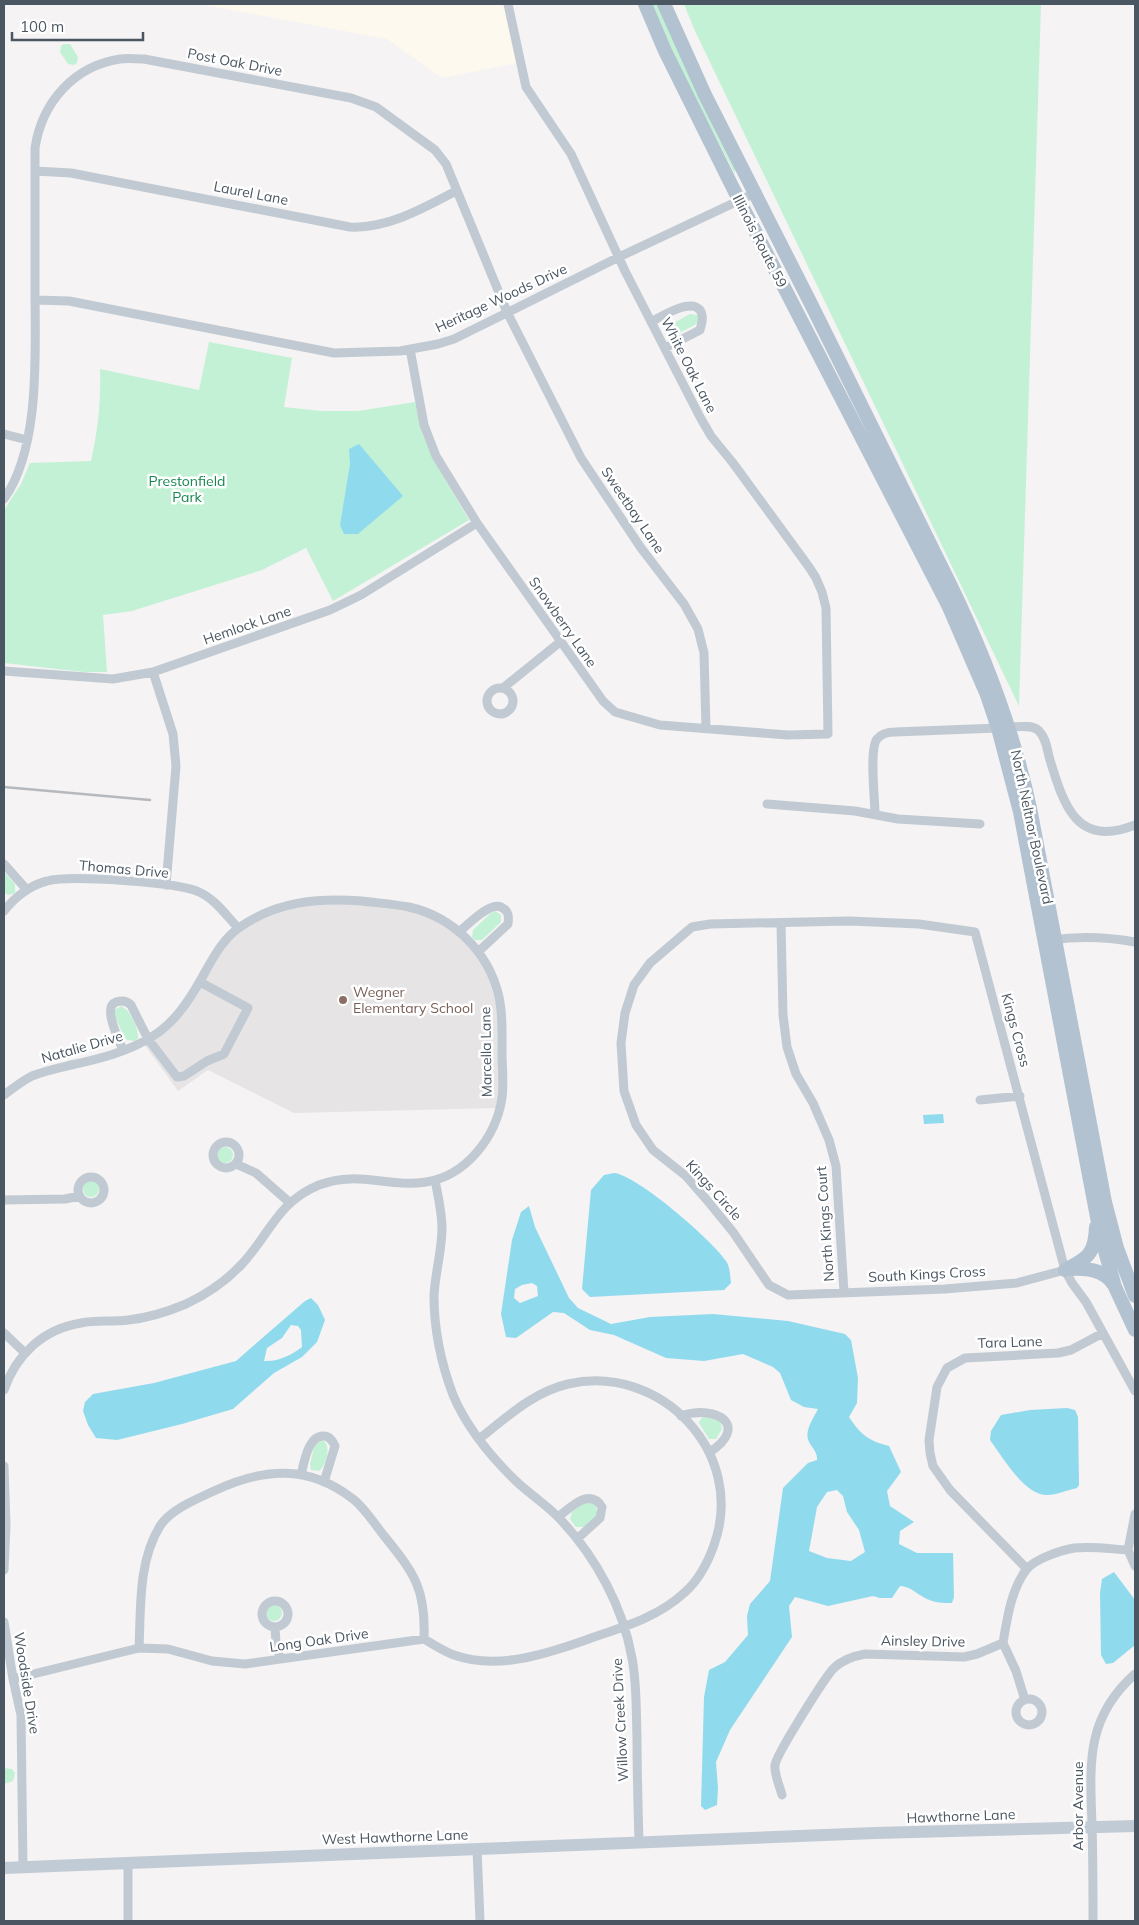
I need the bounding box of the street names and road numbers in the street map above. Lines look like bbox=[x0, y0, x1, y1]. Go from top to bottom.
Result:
street label: Post Oak Drive bbox=[186, 44, 284, 80]
street label: Laurel Lane bbox=[212, 177, 290, 209]
street label: Illinois Route 59 bbox=[729, 191, 791, 291]
street label: Heritage Woods Drive bbox=[432, 260, 570, 336]
street label: White Oak Lane bbox=[657, 314, 721, 416]
street label: Sweetbay Lane bbox=[597, 463, 669, 557]
street label: Snowberry Lane bbox=[525, 573, 601, 671]
street label: Hemlock Lane bbox=[201, 602, 293, 648]
street label: North Neltnor Boulevard bbox=[1007, 748, 1057, 906]
street label: Thomas Drive bbox=[79, 856, 169, 882]
street label: Kings Cross bbox=[997, 991, 1035, 1069]
street label: Marcella Lane bbox=[476, 1007, 496, 1097]
street label: Natalie Drive bbox=[39, 1027, 125, 1067]
street label: Kings Circle bbox=[682, 1156, 746, 1224]
street label: North Kings Court bbox=[812, 1166, 838, 1282]
street label: South Kings Cross bbox=[868, 1262, 986, 1286]
street label: Tara Lane bbox=[977, 1332, 1043, 1352]
street label: Long Oak Drive bbox=[268, 1624, 370, 1656]
street label: Woodside Drive bbox=[10, 1631, 44, 1735]
street label: Ainsley Drive bbox=[881, 1631, 965, 1651]
street label: Willow Creek Drive bbox=[608, 1658, 632, 1782]
street label: Arbor Avenue bbox=[1069, 1761, 1087, 1851]
street label: Hawthorne Lane bbox=[906, 1805, 1016, 1827]
street label: West Hawthorne Lane bbox=[321, 1825, 469, 1849]

